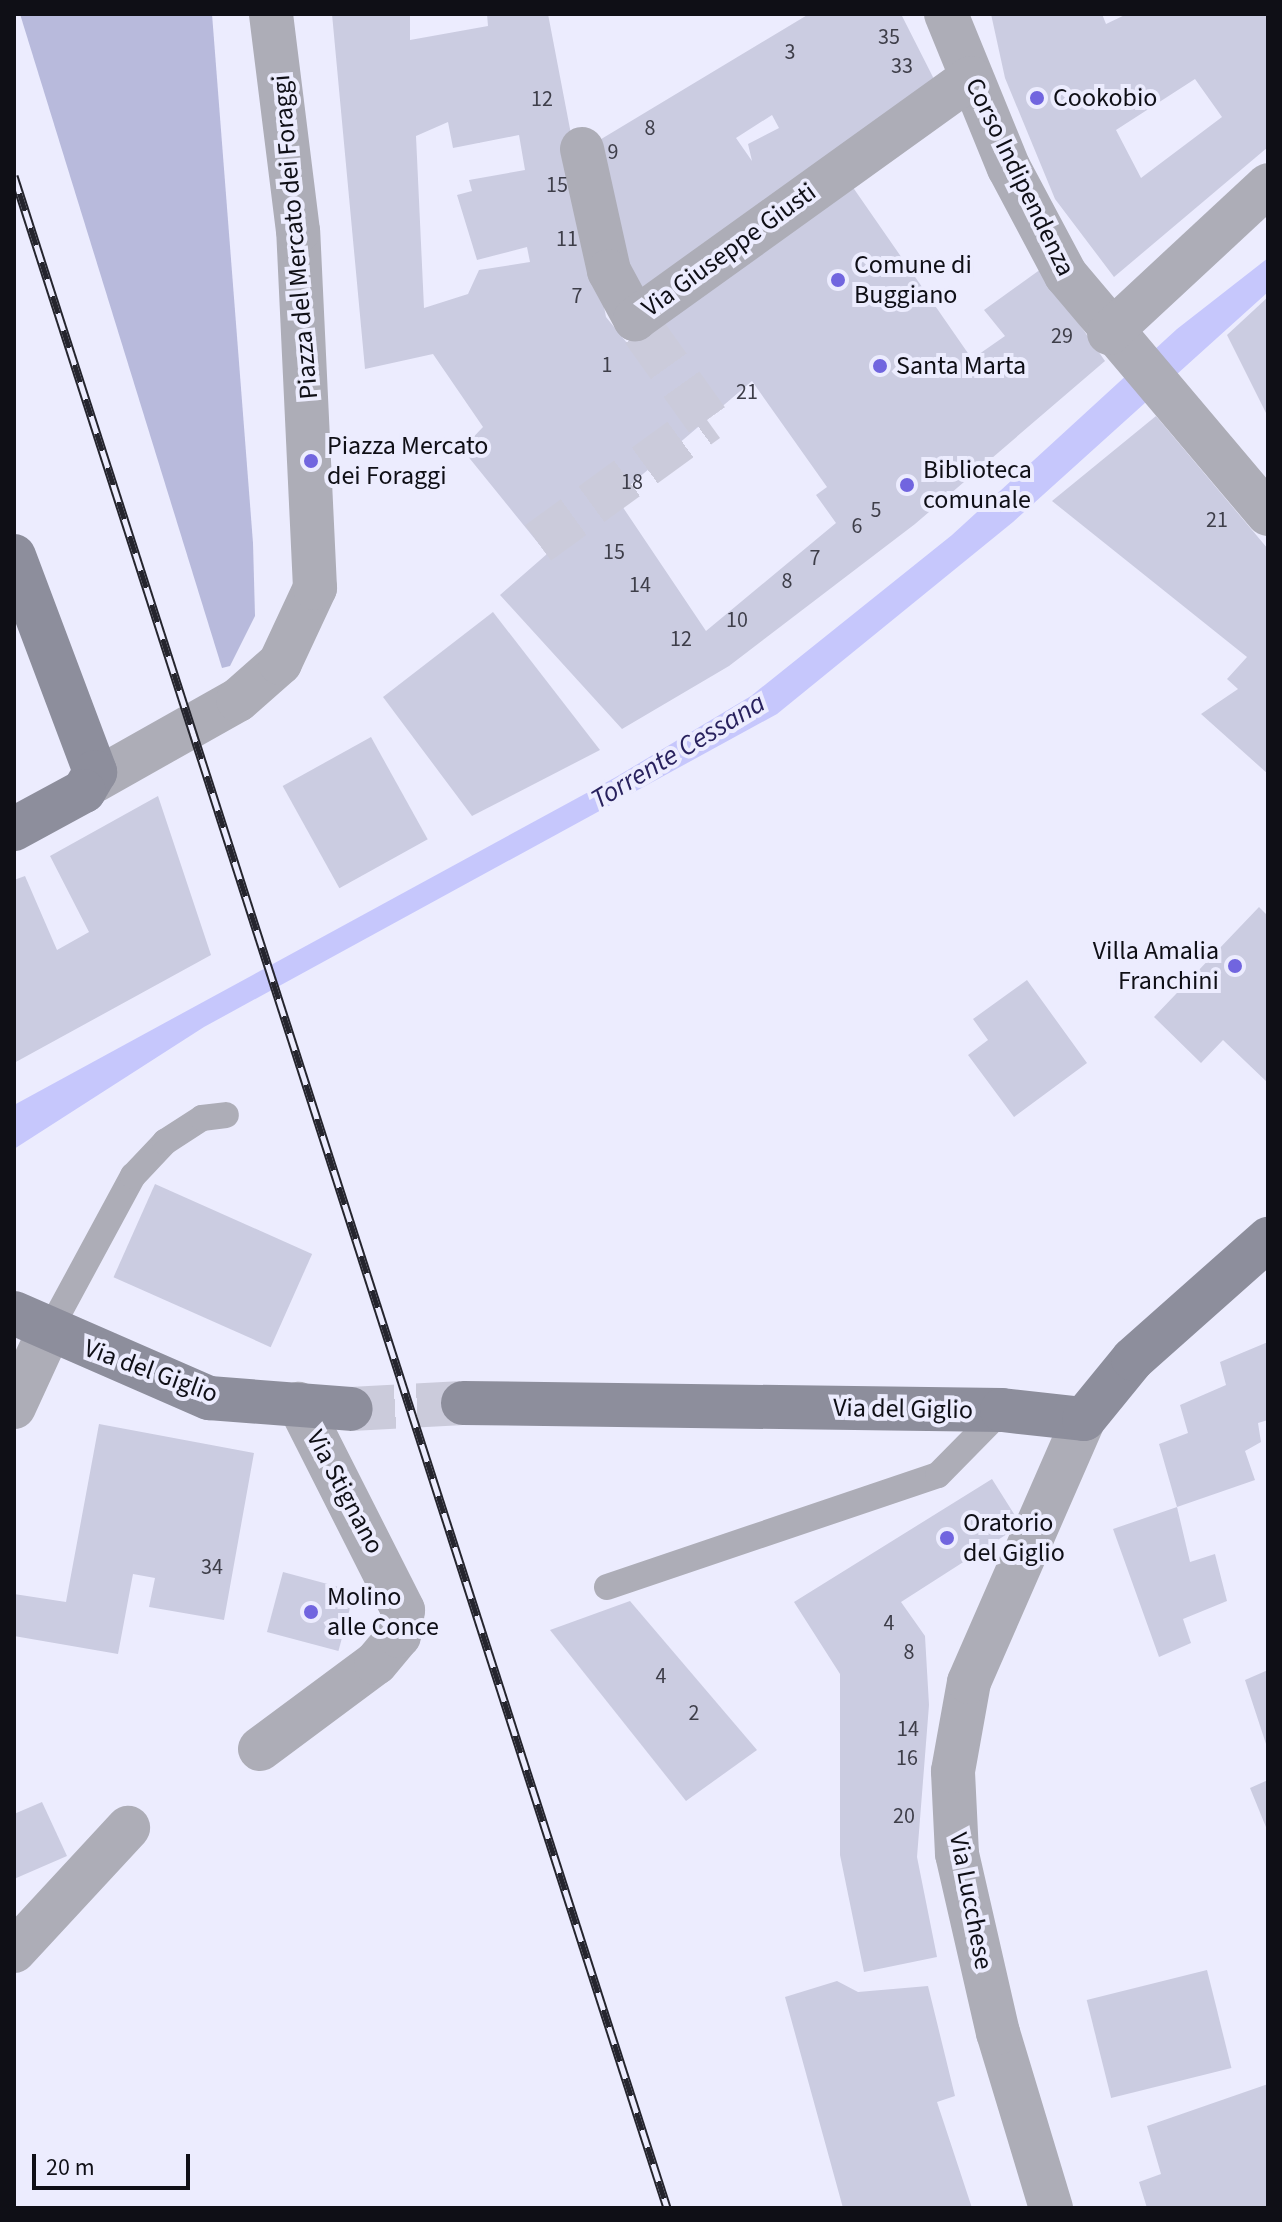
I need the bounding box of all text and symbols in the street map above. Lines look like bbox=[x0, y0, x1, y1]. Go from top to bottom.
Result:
house number: 35 bbox=[878, 25, 900, 51]
house number: 3 bbox=[785, 40, 795, 66]
house number: 33 bbox=[891, 54, 913, 80]
street label: Corso Indipendenza bbox=[959, 73, 1081, 281]
street label: Piazza del Mercato dei Foraggi bbox=[265, 74, 325, 400]
place label: Cookobio bbox=[1053, 82, 1157, 114]
house number: 12 bbox=[531, 87, 553, 113]
marker: Cookobio bbox=[1028, 89, 1046, 107]
house number: 8 bbox=[645, 116, 655, 142]
house number: 9 bbox=[608, 140, 618, 166]
house number: 15 bbox=[546, 173, 568, 199]
street label: Via Giuseppe Giusti bbox=[636, 176, 822, 324]
house number: 11 bbox=[556, 227, 578, 253]
place label: Comune di Buggiano bbox=[854, 249, 972, 310]
marker: Comune di Buggiano bbox=[829, 271, 847, 289]
house number: 7 bbox=[572, 284, 582, 310]
house number: 29 bbox=[1051, 324, 1073, 350]
place label: Santa Marta bbox=[896, 350, 1026, 382]
house number: 1 bbox=[602, 353, 612, 379]
marker: Santa Marta bbox=[871, 357, 889, 375]
house number: 21 bbox=[736, 380, 758, 406]
place label: Piazza Mercato dei Foraggi bbox=[327, 430, 488, 492]
marker: Piazza Mercato dei Foraggi bbox=[302, 452, 320, 470]
place label: Biblioteca comunale bbox=[923, 454, 1032, 516]
house number: 18 bbox=[621, 470, 643, 496]
marker: Biblioteca comunale bbox=[898, 476, 916, 494]
house number: 5 bbox=[871, 498, 881, 524]
house number: 21 bbox=[1206, 508, 1228, 534]
house number: 6 bbox=[852, 514, 862, 540]
house number: 15 bbox=[603, 540, 625, 566]
house number: 7 bbox=[810, 546, 820, 572]
house number: 8 bbox=[782, 569, 792, 595]
house number: 14 bbox=[629, 573, 651, 599]
house number: 10 bbox=[726, 608, 748, 634]
house number: 12 bbox=[670, 627, 692, 653]
water label: Torrente Cessana bbox=[585, 686, 771, 816]
place label: Villa Amalia Franchini bbox=[1093, 935, 1219, 996]
marker: Villa Amalia Franchini bbox=[1226, 957, 1244, 975]
street label: Via del Giglio bbox=[80, 1332, 222, 1410]
street label: Via del Giglio bbox=[833, 1392, 973, 1426]
street label: Via Stignano bbox=[299, 1425, 391, 1559]
place label: Oratorio del Giglio bbox=[963, 1507, 1065, 1568]
marker: Oratorio del Giglio bbox=[938, 1529, 956, 1547]
house number: 34 bbox=[201, 1555, 223, 1581]
place label: Molino alle Conce bbox=[327, 1581, 439, 1642]
marker: Molino alle Conce bbox=[302, 1603, 320, 1621]
house number: 4 bbox=[884, 1611, 894, 1637]
house number: 8 bbox=[904, 1640, 914, 1666]
house number: 4 bbox=[656, 1664, 666, 1690]
house number: 2 bbox=[689, 1701, 699, 1727]
house number: 14 bbox=[897, 1717, 919, 1743]
house number: 16 bbox=[896, 1746, 918, 1772]
house number: 20 bbox=[893, 1804, 915, 1830]
street label: Via Lucchese bbox=[942, 1830, 1000, 1972]
scale bar bbox=[36, 2138, 194, 2188]
text: 20 m bbox=[46, 2150, 95, 2185]

